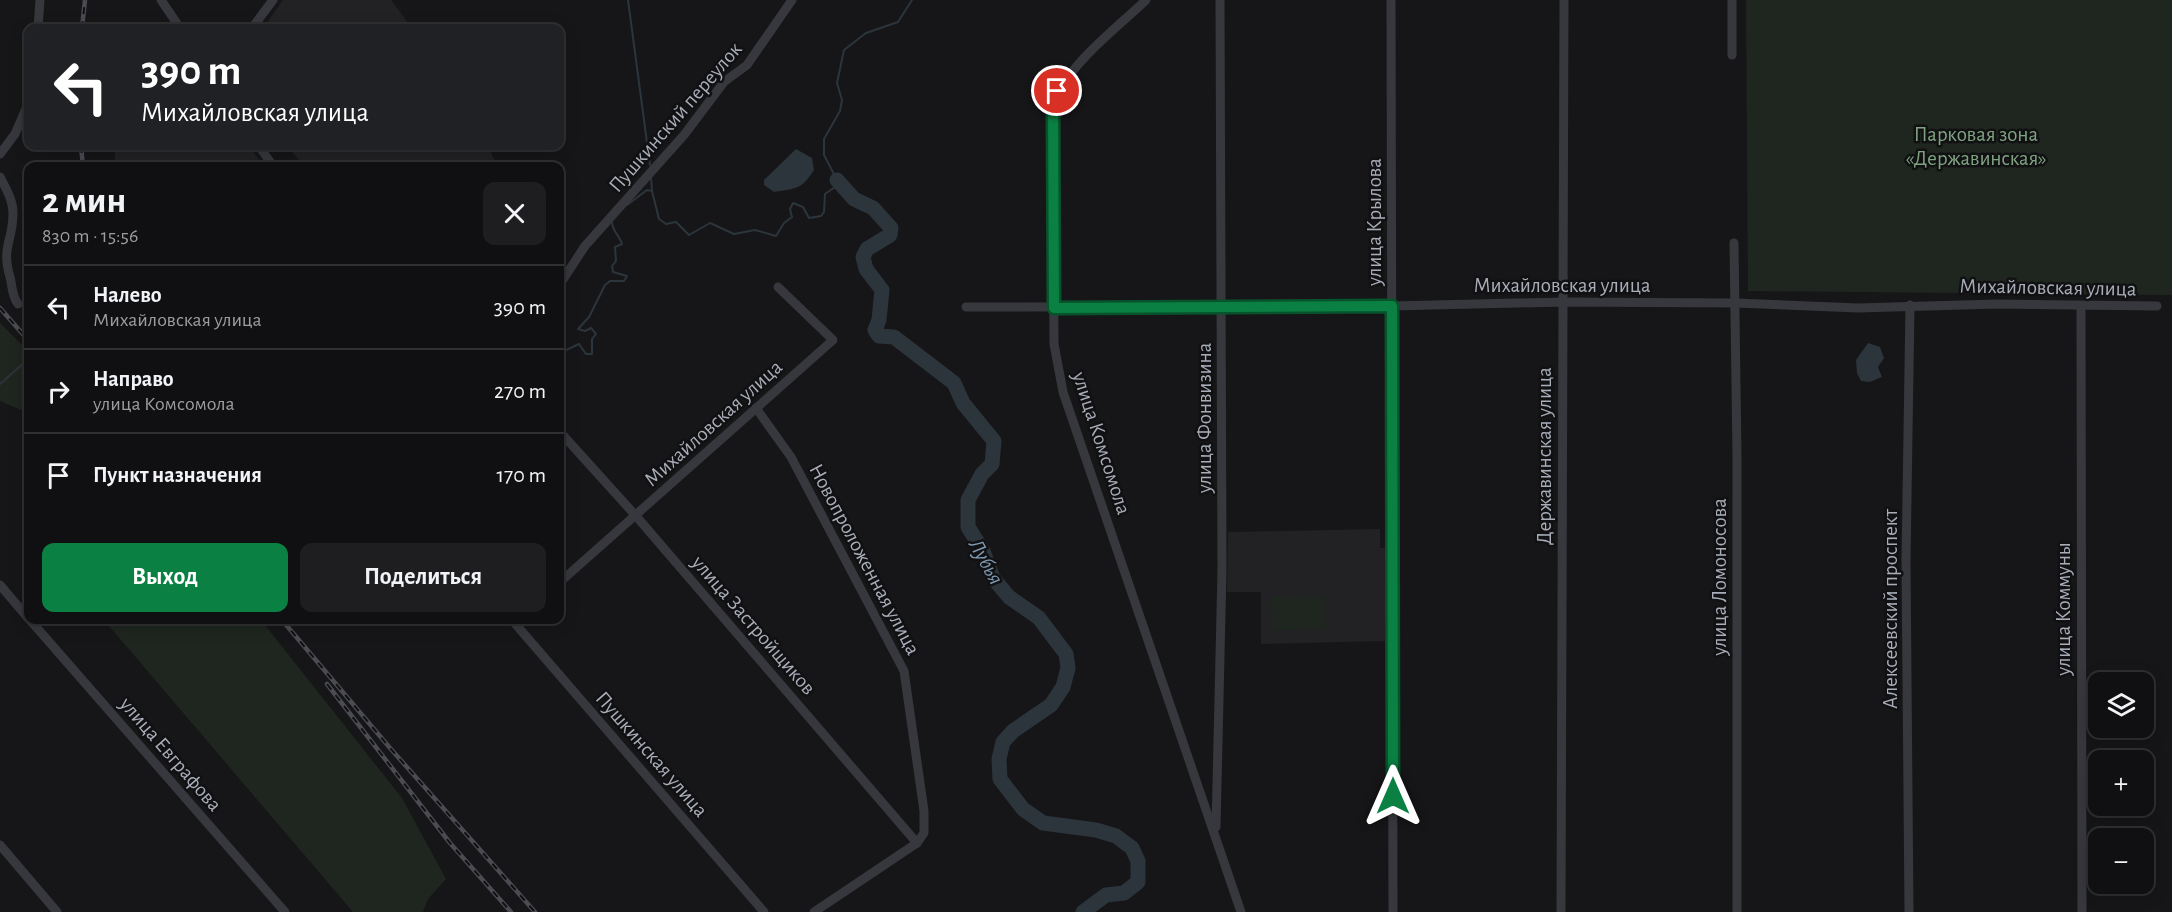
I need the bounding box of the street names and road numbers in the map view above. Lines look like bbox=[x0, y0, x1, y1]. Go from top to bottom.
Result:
street label: Пушкинский переулок bbox=[605, 38, 746, 196]
street label: улица Крылова bbox=[1364, 158, 1385, 287]
street label: Михайловская улица bbox=[1473, 275, 1651, 296]
street label: Михайловская улица bbox=[1959, 275, 2137, 300]
street label: улица Фонвизина bbox=[1194, 342, 1215, 494]
street label: Михайловская улица bbox=[640, 356, 786, 490]
street label: Державинская улица bbox=[1534, 367, 1555, 545]
street label: улица Комсомола bbox=[1068, 368, 1135, 518]
street label: Новопроложенная улица bbox=[805, 460, 924, 659]
street label: улица Ломоносова bbox=[1709, 498, 1730, 657]
street label: Алексеевский проспект bbox=[1880, 509, 1901, 709]
street label: улица Коммуны bbox=[2053, 542, 2074, 677]
street label: улица Застройщиков bbox=[687, 551, 819, 699]
street label: Пушкинская улица bbox=[592, 688, 712, 821]
street label: улица Евграфова bbox=[115, 693, 226, 816]

